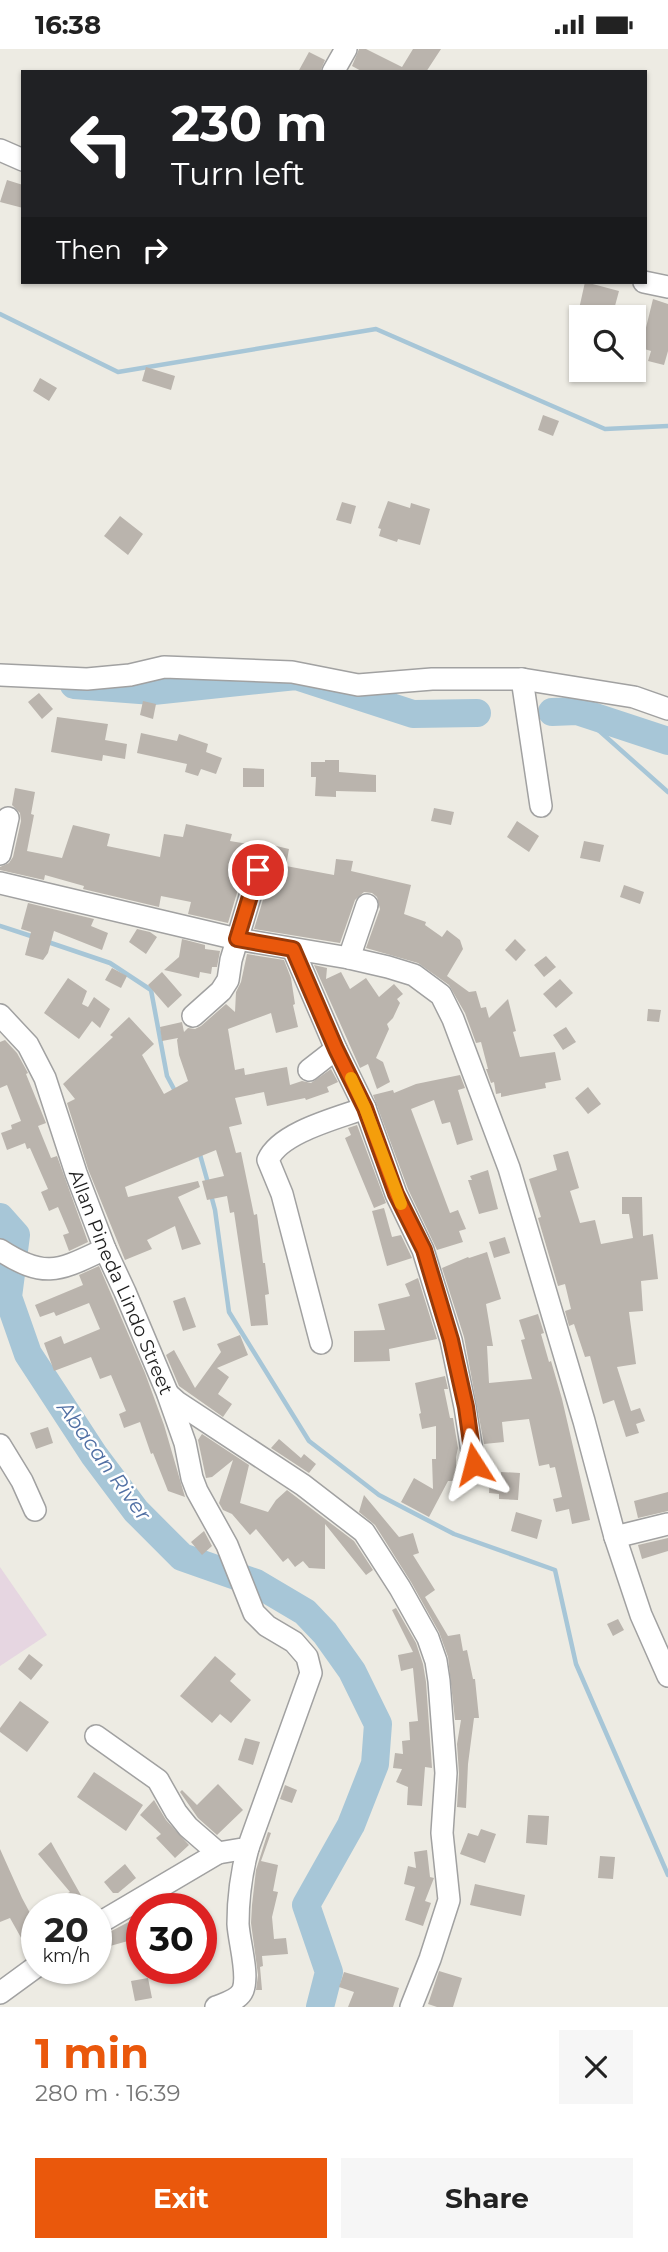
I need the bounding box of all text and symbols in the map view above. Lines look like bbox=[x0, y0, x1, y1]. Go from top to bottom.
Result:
text: 16:38 bbox=[35, 9, 101, 41]
text: 230 m bbox=[171, 94, 327, 153]
icon: left bbox=[56, 98, 147, 189]
text: Turn left bbox=[171, 154, 305, 193]
icon: right bbox=[136, 231, 174, 269]
text: Then bbox=[56, 234, 122, 266]
map controls bbox=[569, 305, 646, 382]
button: search bbox=[569, 305, 646, 382]
pin bbox=[228, 840, 288, 900]
icon: arrive bbox=[239, 851, 277, 889]
street label: Allan Pineda Lindo Street bbox=[64, 1166, 178, 1398]
water label: Abacan River bbox=[51, 1394, 157, 1526]
position arrow bbox=[437, 1427, 511, 1501]
speed limit sign: 30 bbox=[126, 1893, 217, 1984]
text: 20 bbox=[44, 1908, 89, 1951]
text: km/h bbox=[42, 1945, 91, 1967]
text: 1 min bbox=[35, 2027, 149, 2079]
button: close bbox=[559, 2030, 633, 2104]
text: 280 m · 16:39 bbox=[35, 2079, 180, 2107]
button: Exit bbox=[35, 2158, 327, 2238]
button: Share bbox=[341, 2158, 633, 2238]

